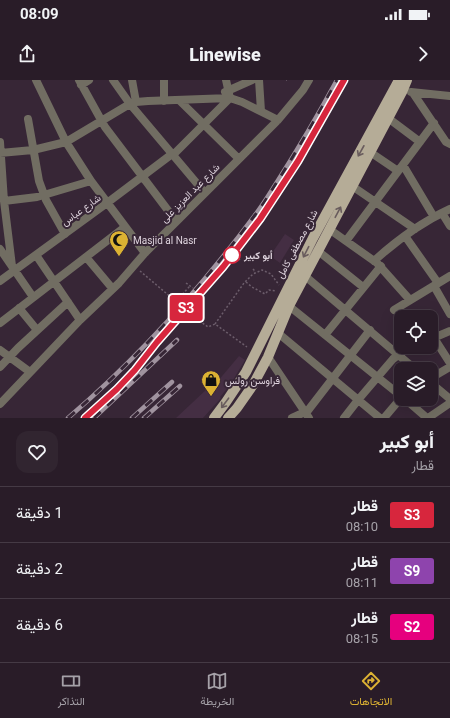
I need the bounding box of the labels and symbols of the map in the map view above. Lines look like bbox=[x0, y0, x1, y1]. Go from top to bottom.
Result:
one-way arrow bbox=[357, 145, 365, 157]
street label: شارع عبد العزيز على bbox=[158, 161, 222, 225]
street label: شارع عباس bbox=[59, 192, 103, 229]
one-way arrow bbox=[335, 206, 343, 218]
street label: شارع مصطفى كامل bbox=[274, 208, 321, 281]
mosque icon: Masjid al Nasr bbox=[108, 229, 130, 257]
place label: Masjid al Nasr bbox=[133, 235, 197, 246]
marker: أبو كبير bbox=[223, 246, 241, 264]
one-way arrow bbox=[302, 246, 309, 258]
place label: أبو كبير bbox=[243, 250, 273, 262]
line badge: S3 bbox=[168, 295, 204, 321]
shop icon: فراوسن رولس bbox=[200, 369, 222, 397]
place label: فراوسن رولس bbox=[225, 375, 280, 387]
one-way arrow bbox=[221, 398, 229, 409]

